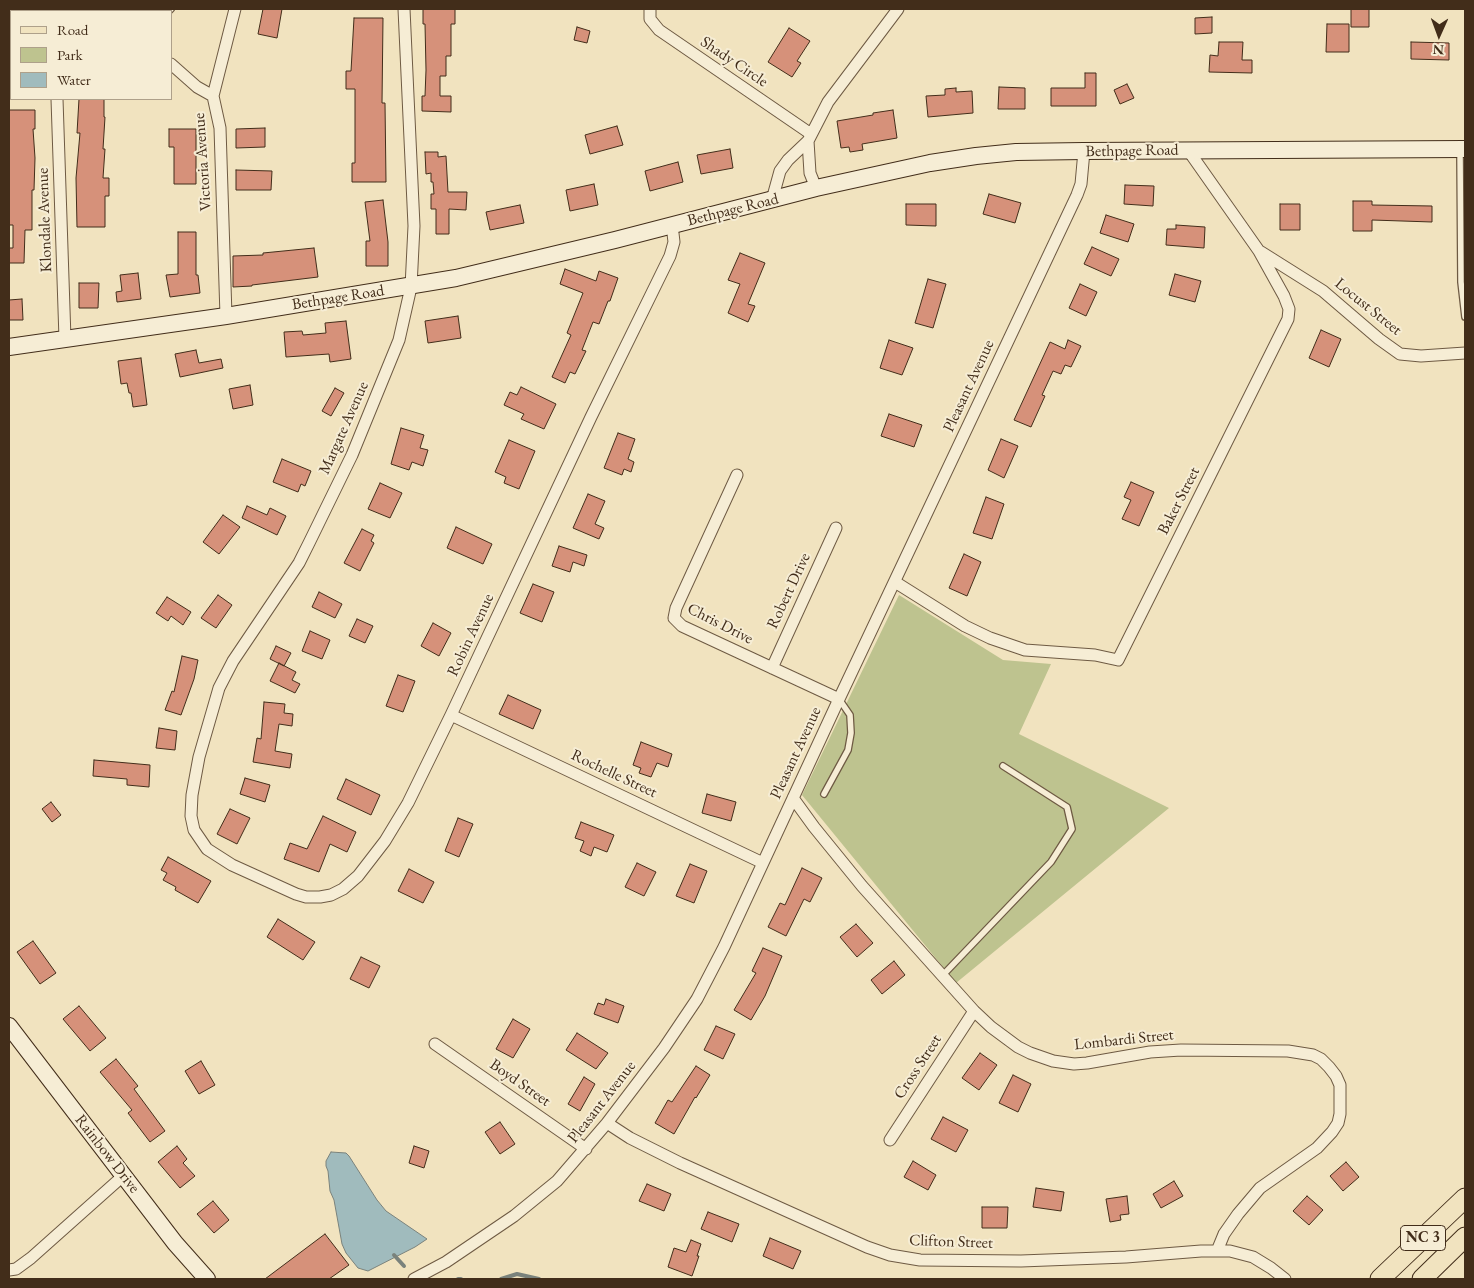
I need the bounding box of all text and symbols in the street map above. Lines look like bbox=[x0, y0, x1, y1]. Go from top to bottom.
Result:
legend bbox=[10, 10, 172, 100]
north arrow bbox=[1414, 10, 1464, 60]
text: Road bbox=[57, 20, 88, 39]
street label: Shady Circle bbox=[696, 32, 772, 92]
text: N bbox=[1433, 41, 1444, 59]
text: Park bbox=[57, 45, 83, 64]
text: Water bbox=[57, 70, 91, 89]
street label: Victoria Avenue bbox=[190, 112, 216, 212]
street label: Bethpage Road bbox=[1085, 141, 1179, 161]
street label: Klondale Avenue bbox=[34, 167, 56, 273]
street label: Bethpage Road bbox=[685, 189, 781, 231]
street label: Locust Street bbox=[1331, 274, 1405, 340]
street label: Bethpage Road bbox=[290, 281, 386, 315]
street label: Pleasant Avenue bbox=[939, 337, 999, 435]
street label: Margate Avenue bbox=[315, 379, 373, 477]
street label: Baker Street bbox=[1154, 464, 1204, 538]
street label: Robert Drive bbox=[763, 550, 815, 632]
street label: Robin Avenue bbox=[443, 591, 499, 679]
street label: Chris Drive bbox=[684, 599, 756, 649]
street label: Pleasant Avenue bbox=[766, 704, 826, 802]
street label: Rochelle Street bbox=[568, 746, 660, 802]
street label: Lombardi Street bbox=[1073, 1025, 1175, 1055]
street label: Cross Street bbox=[890, 1031, 946, 1103]
street label: Boyd Street bbox=[486, 1055, 554, 1111]
street label: Pleasant Avenue bbox=[564, 1057, 640, 1147]
street label: Rainbow Drive bbox=[70, 1111, 144, 1197]
road number: NC 3 bbox=[1400, 1226, 1446, 1250]
street label: Clifton Street bbox=[909, 1231, 993, 1253]

